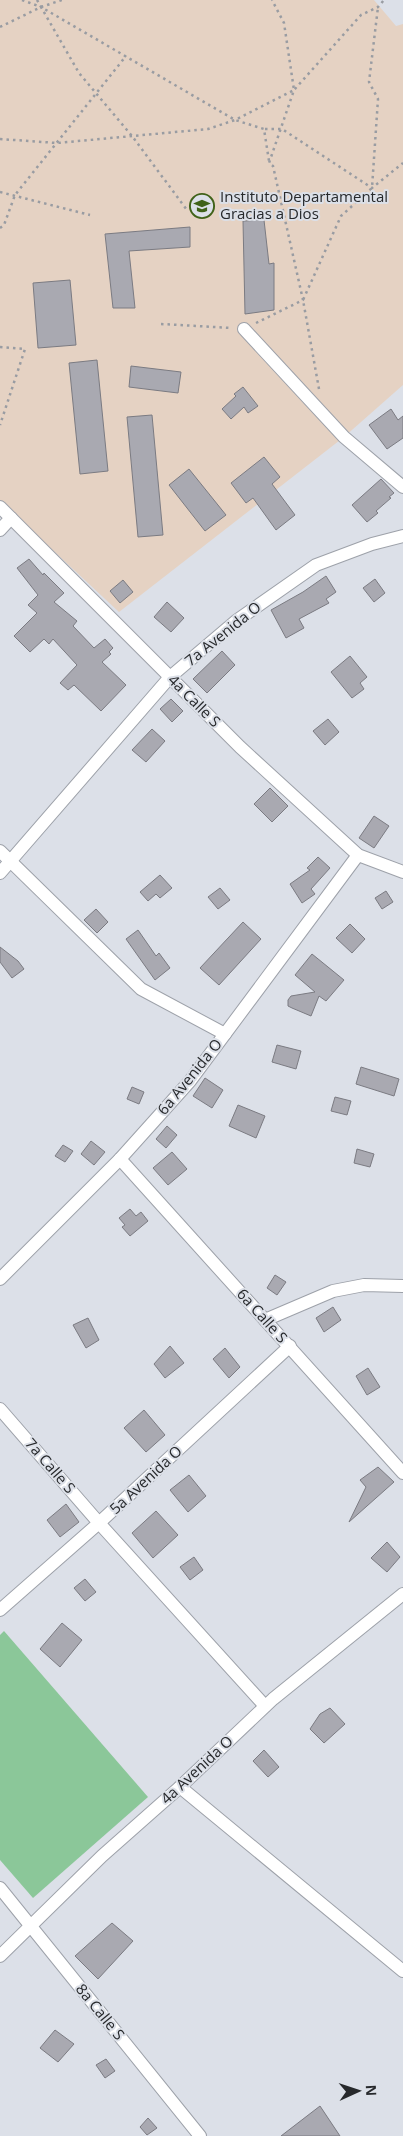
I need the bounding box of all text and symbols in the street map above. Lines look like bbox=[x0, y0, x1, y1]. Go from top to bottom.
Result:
place label: Instituto Departamental Gracias a Dios bbox=[220, 186, 388, 223]
school or university icon: Instituto Departamental Gracias a Dios bbox=[189, 193, 215, 219]
street label: 7a Avenida O bbox=[180, 596, 265, 670]
street label: 4a Calle S bbox=[164, 670, 225, 731]
street label: 6a Avenida O bbox=[152, 1034, 226, 1119]
street label: 6a Calle S bbox=[233, 1284, 292, 1347]
street label: 7a Calle S bbox=[21, 1434, 80, 1497]
street label: 5a Avenida O bbox=[105, 1440, 186, 1518]
street label: 4a Avenida O bbox=[156, 1730, 237, 1808]
street label: 8a Calle S bbox=[72, 1979, 130, 2044]
north arrow bbox=[333, 2066, 383, 2116]
text: N bbox=[362, 2084, 381, 2096]

